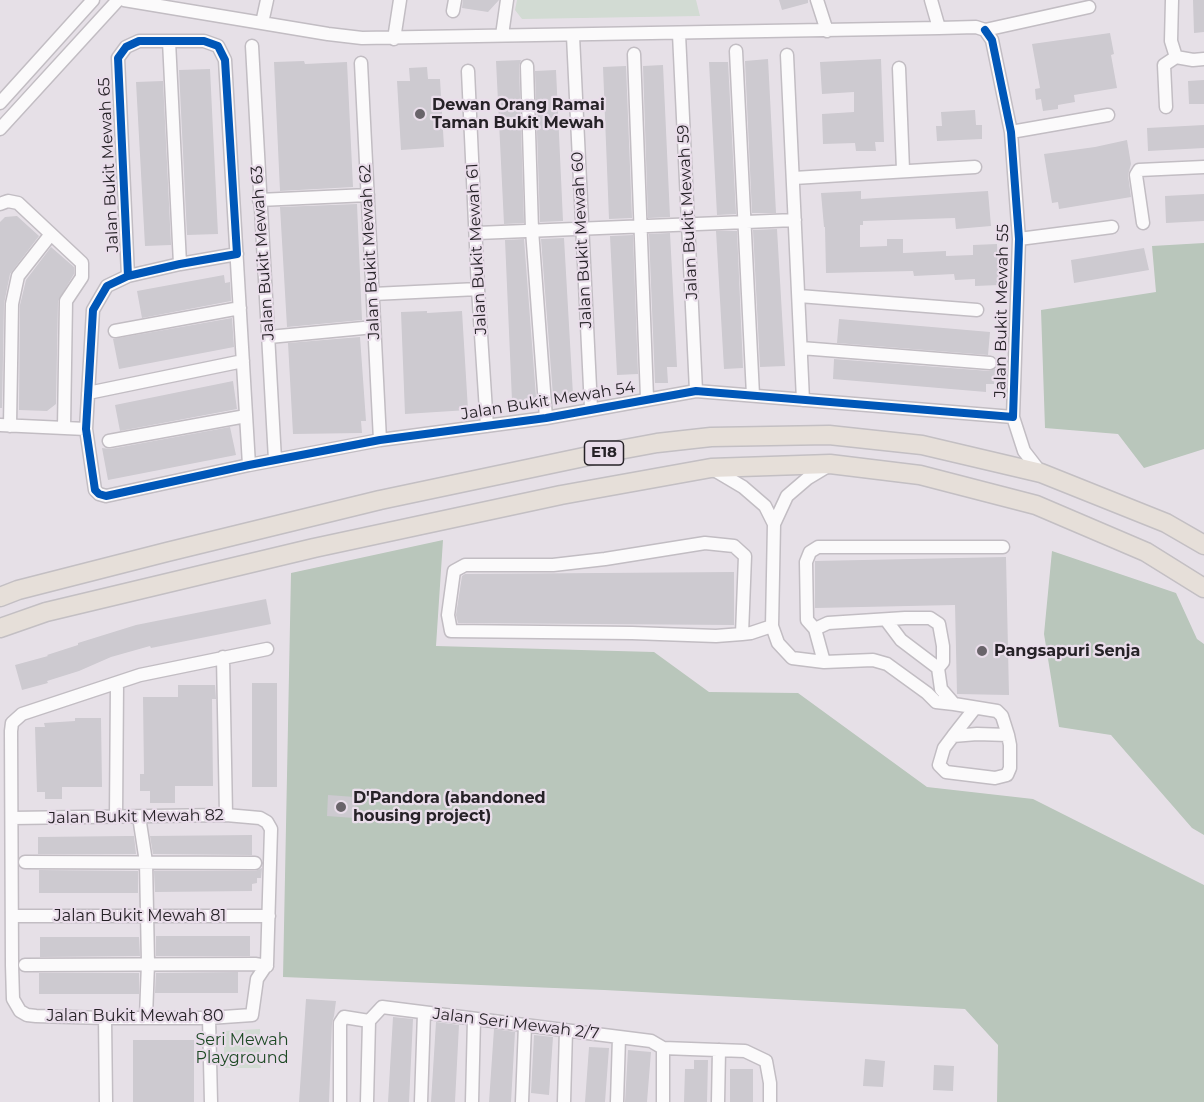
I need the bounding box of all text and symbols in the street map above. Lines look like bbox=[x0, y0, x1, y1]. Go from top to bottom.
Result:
street label: Jalan Bukit Mewah 65 bbox=[95, 77, 123, 253]
place label: Dewan Orang Ramai Taman Bukit Mewah bbox=[432, 95, 605, 133]
marker: Dewan Orang Ramai Taman Bukit Mewah bbox=[413, 107, 427, 121]
street label: Jalan Bukit Mewah 59 bbox=[674, 124, 702, 300]
street label: Jalan Bukit Mewah 60 bbox=[568, 151, 596, 329]
street label: Jalan Bukit Mewah 61 bbox=[463, 163, 491, 335]
street label: Jalan Bukit Mewah 62 bbox=[356, 164, 384, 340]
street label: Jalan Bukit Mewah 63 bbox=[247, 165, 279, 341]
street label: Jalan Bukit Mewah 55 bbox=[991, 224, 1013, 398]
street label: Jalan Bukit Mewah 54 bbox=[460, 378, 636, 424]
road number: E18 bbox=[584, 441, 624, 465]
place label: Pangsapuri Senja bbox=[994, 641, 1140, 661]
marker: Pangsapuri Senja bbox=[975, 644, 989, 658]
place label: D'Pandora (abandoned housing project) bbox=[353, 788, 546, 826]
marker: D'Pandora (abandoned housing project) bbox=[334, 800, 348, 814]
street label: Jalan Bukit Mewah 82 bbox=[48, 806, 224, 828]
street label: Jalan Bukit Mewah 81 bbox=[54, 906, 226, 926]
street label: Jalan Seri Mewah 2/7 bbox=[432, 1004, 600, 1044]
street label: Jalan Bukit Mewah 80 bbox=[46, 1006, 224, 1026]
park label: Seri Mewah Playground bbox=[195, 1030, 289, 1068]

